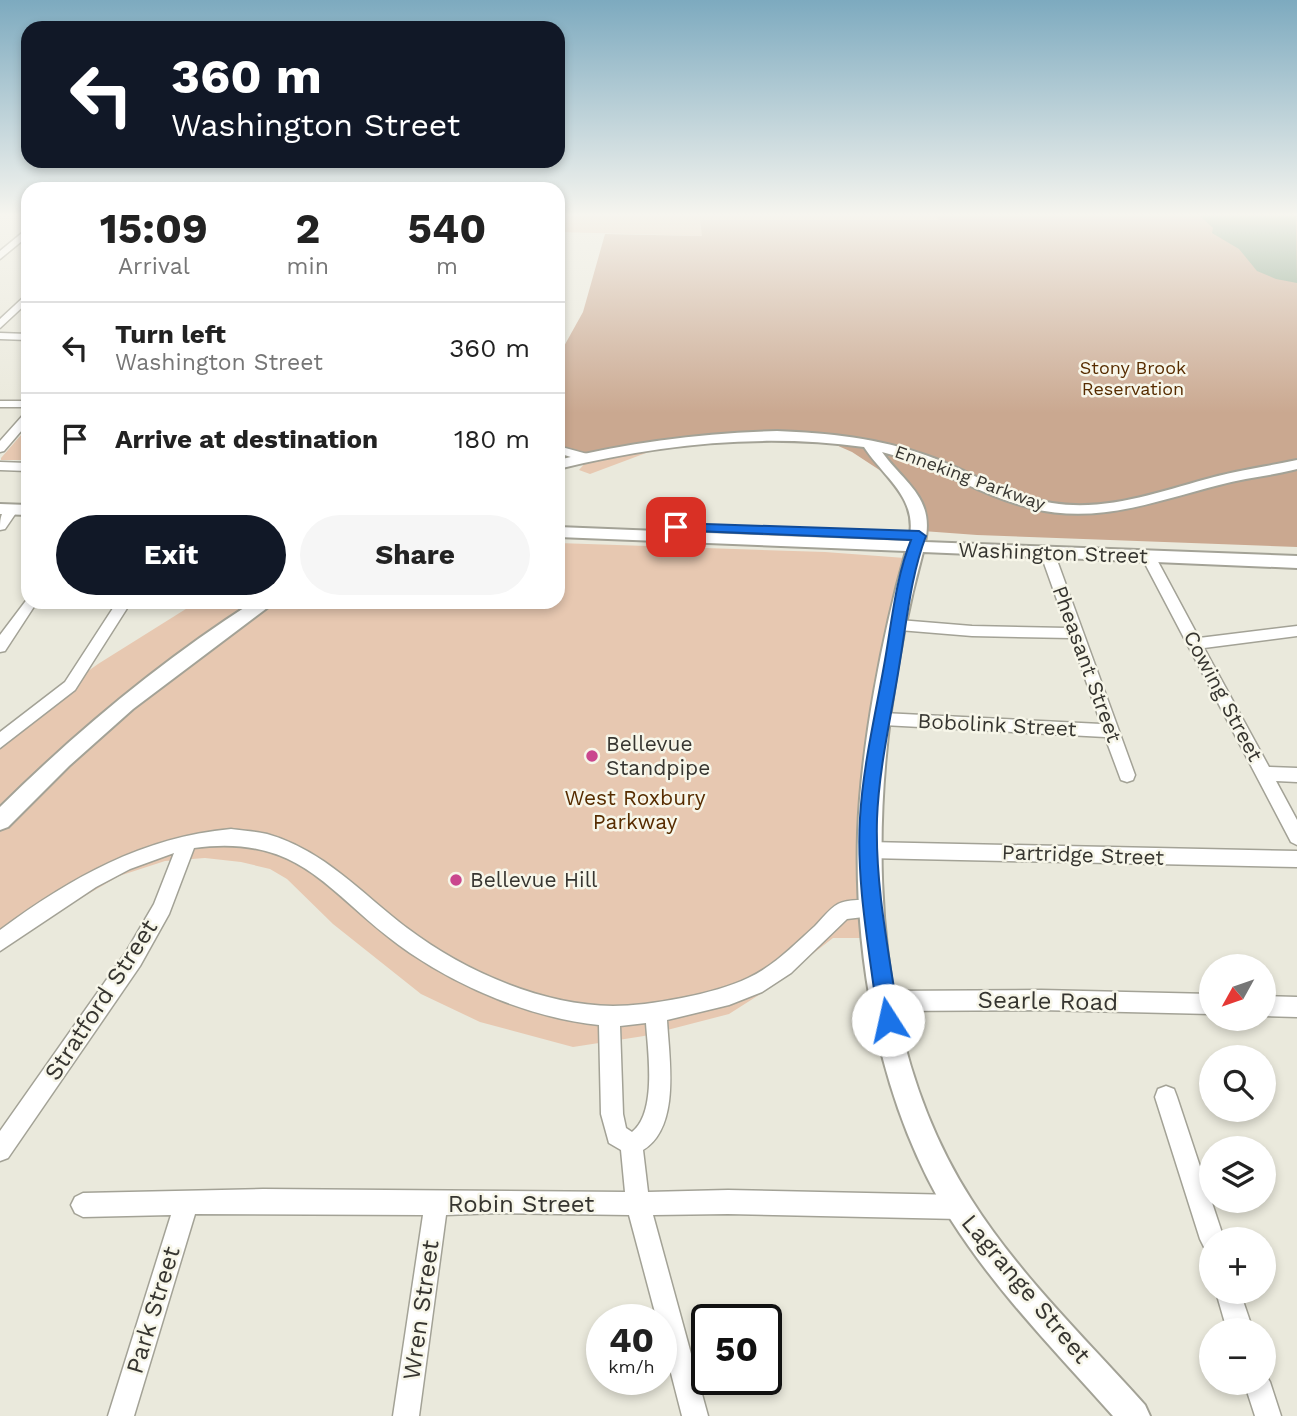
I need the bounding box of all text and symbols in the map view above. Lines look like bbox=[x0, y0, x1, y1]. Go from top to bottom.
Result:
text: 360 m bbox=[171, 47, 322, 105]
icon: left bbox=[56, 49, 147, 140]
text: Washington Street bbox=[171, 106, 460, 144]
text: 15:09 bbox=[100, 204, 208, 253]
text: 2 bbox=[295, 204, 320, 253]
text: 540 bbox=[408, 204, 486, 253]
text: Arrival bbox=[118, 253, 190, 280]
text: min bbox=[287, 253, 329, 280]
text: m bbox=[436, 253, 458, 280]
text: Turn left bbox=[115, 319, 226, 349]
icon: left bbox=[56, 329, 94, 367]
text: 360 m bbox=[449, 333, 530, 363]
text: Washington Street bbox=[115, 349, 323, 376]
park label: Stony Brook Reservation bbox=[1080, 357, 1186, 399]
icon: arrive bbox=[56, 420, 94, 458]
text: Arrive at destination bbox=[115, 424, 378, 454]
text: 180 m bbox=[454, 424, 530, 454]
street label: Enneking Parkway bbox=[892, 441, 1049, 515]
pin bbox=[646, 497, 706, 557]
icon: arrive bbox=[657, 508, 695, 546]
button: Exit bbox=[56, 515, 286, 595]
button: Share bbox=[300, 515, 530, 595]
street label: Washington Street bbox=[958, 537, 1149, 568]
street label: Pheasant Street bbox=[1048, 582, 1127, 746]
street label: Cowing Street bbox=[1179, 626, 1268, 766]
street label: Bobolink Street bbox=[917, 708, 1077, 741]
place label: Bellevue Standpipe bbox=[606, 731, 710, 780]
marker: Bellevue Standpipe bbox=[584, 748, 600, 764]
park label: West Roxbury Parkway bbox=[564, 785, 706, 834]
street label: Partridge Street bbox=[1001, 839, 1165, 870]
place label: Bellevue Hill bbox=[470, 867, 598, 892]
marker: Bellevue Hill bbox=[448, 872, 464, 888]
street label: Stratford Street bbox=[39, 914, 163, 1086]
north arrow bbox=[1199, 954, 1276, 1031]
map controls bbox=[1199, 954, 1276, 1395]
position arrow bbox=[851, 983, 925, 1057]
street label: Searle Road bbox=[977, 986, 1119, 1016]
button: search bbox=[1199, 1045, 1276, 1122]
button: layers bbox=[1199, 1136, 1276, 1213]
street label: Robin Street bbox=[448, 1190, 594, 1218]
street label: Lagrange Street bbox=[956, 1209, 1096, 1369]
button: + bbox=[1199, 1227, 1276, 1304]
street label: Wren Street bbox=[397, 1238, 445, 1382]
street label: Park Street bbox=[120, 1243, 186, 1377]
speed limit sign: 50 bbox=[691, 1304, 782, 1395]
button: − bbox=[1199, 1318, 1276, 1395]
text: 40 bbox=[609, 1319, 654, 1361]
text: km/h bbox=[608, 1356, 655, 1377]

